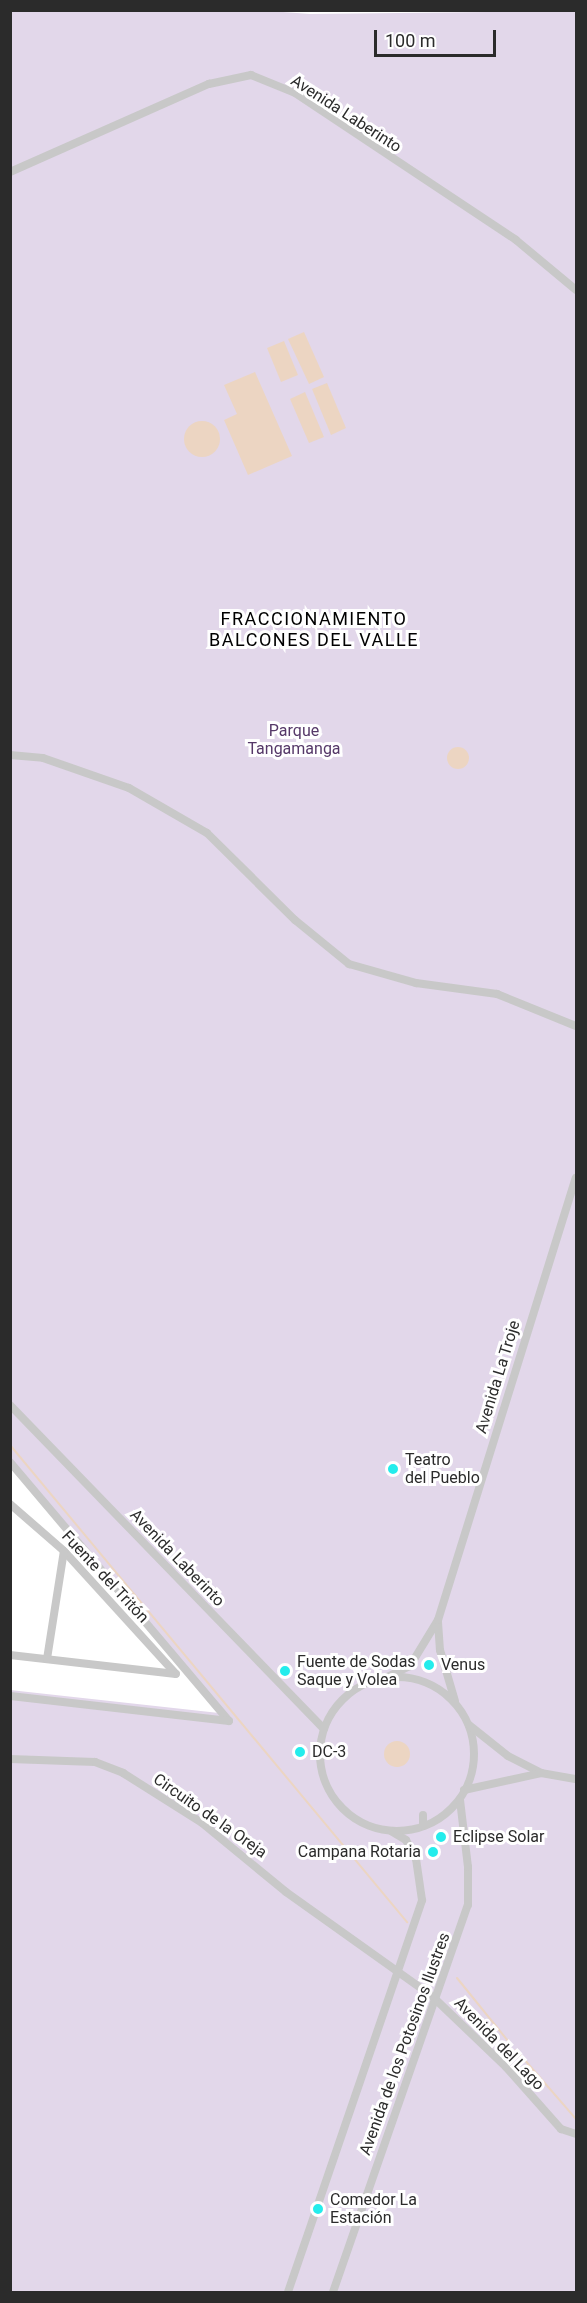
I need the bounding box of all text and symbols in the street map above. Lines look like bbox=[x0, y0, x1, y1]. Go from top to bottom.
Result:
scale bar bbox=[377, 18, 498, 56]
text: 100 m bbox=[385, 30, 436, 51]
street label: Avenida Laberinto bbox=[287, 71, 405, 157]
district label: FRACCIONAMIENTO BALCONES DEL VALLE bbox=[209, 609, 419, 652]
park label: Parque Tangamanga bbox=[247, 721, 341, 759]
street label: Avenida La Troje bbox=[472, 1318, 524, 1436]
place label: Teatro del Pueblo bbox=[405, 1450, 480, 1488]
marker: Teatro del Pueblo bbox=[386, 1462, 400, 1476]
street label: Avenida Laberinto bbox=[126, 1505, 228, 1611]
street label: Fuente del Tritón bbox=[57, 1527, 153, 1627]
place label: Fuente de Sodas Saque y Volea bbox=[297, 1652, 416, 1690]
place label: Venus bbox=[441, 1655, 485, 1675]
marker: Venus bbox=[422, 1658, 436, 1672]
marker: Fuente de Sodas Saque y Volea bbox=[278, 1664, 292, 1678]
place label: DC-3 bbox=[312, 1742, 346, 1762]
marker: DC-3 bbox=[293, 1745, 307, 1759]
street label: Circuito de la Oreja bbox=[150, 1770, 270, 1862]
place label: Eclipse Solar bbox=[453, 1827, 544, 1847]
marker: Eclipse Solar bbox=[434, 1830, 448, 1844]
place label: Campana Rotaria bbox=[298, 1842, 421, 1862]
marker: Campana Rotaria bbox=[426, 1845, 440, 1859]
street label: Avenida de los Potosinos Ilustres bbox=[356, 1930, 454, 2158]
street label: Avenida del Lago bbox=[450, 1994, 548, 2094]
place label: Comedor La Estación bbox=[330, 2190, 417, 2228]
marker: Comedor La Estación bbox=[311, 2202, 325, 2216]

